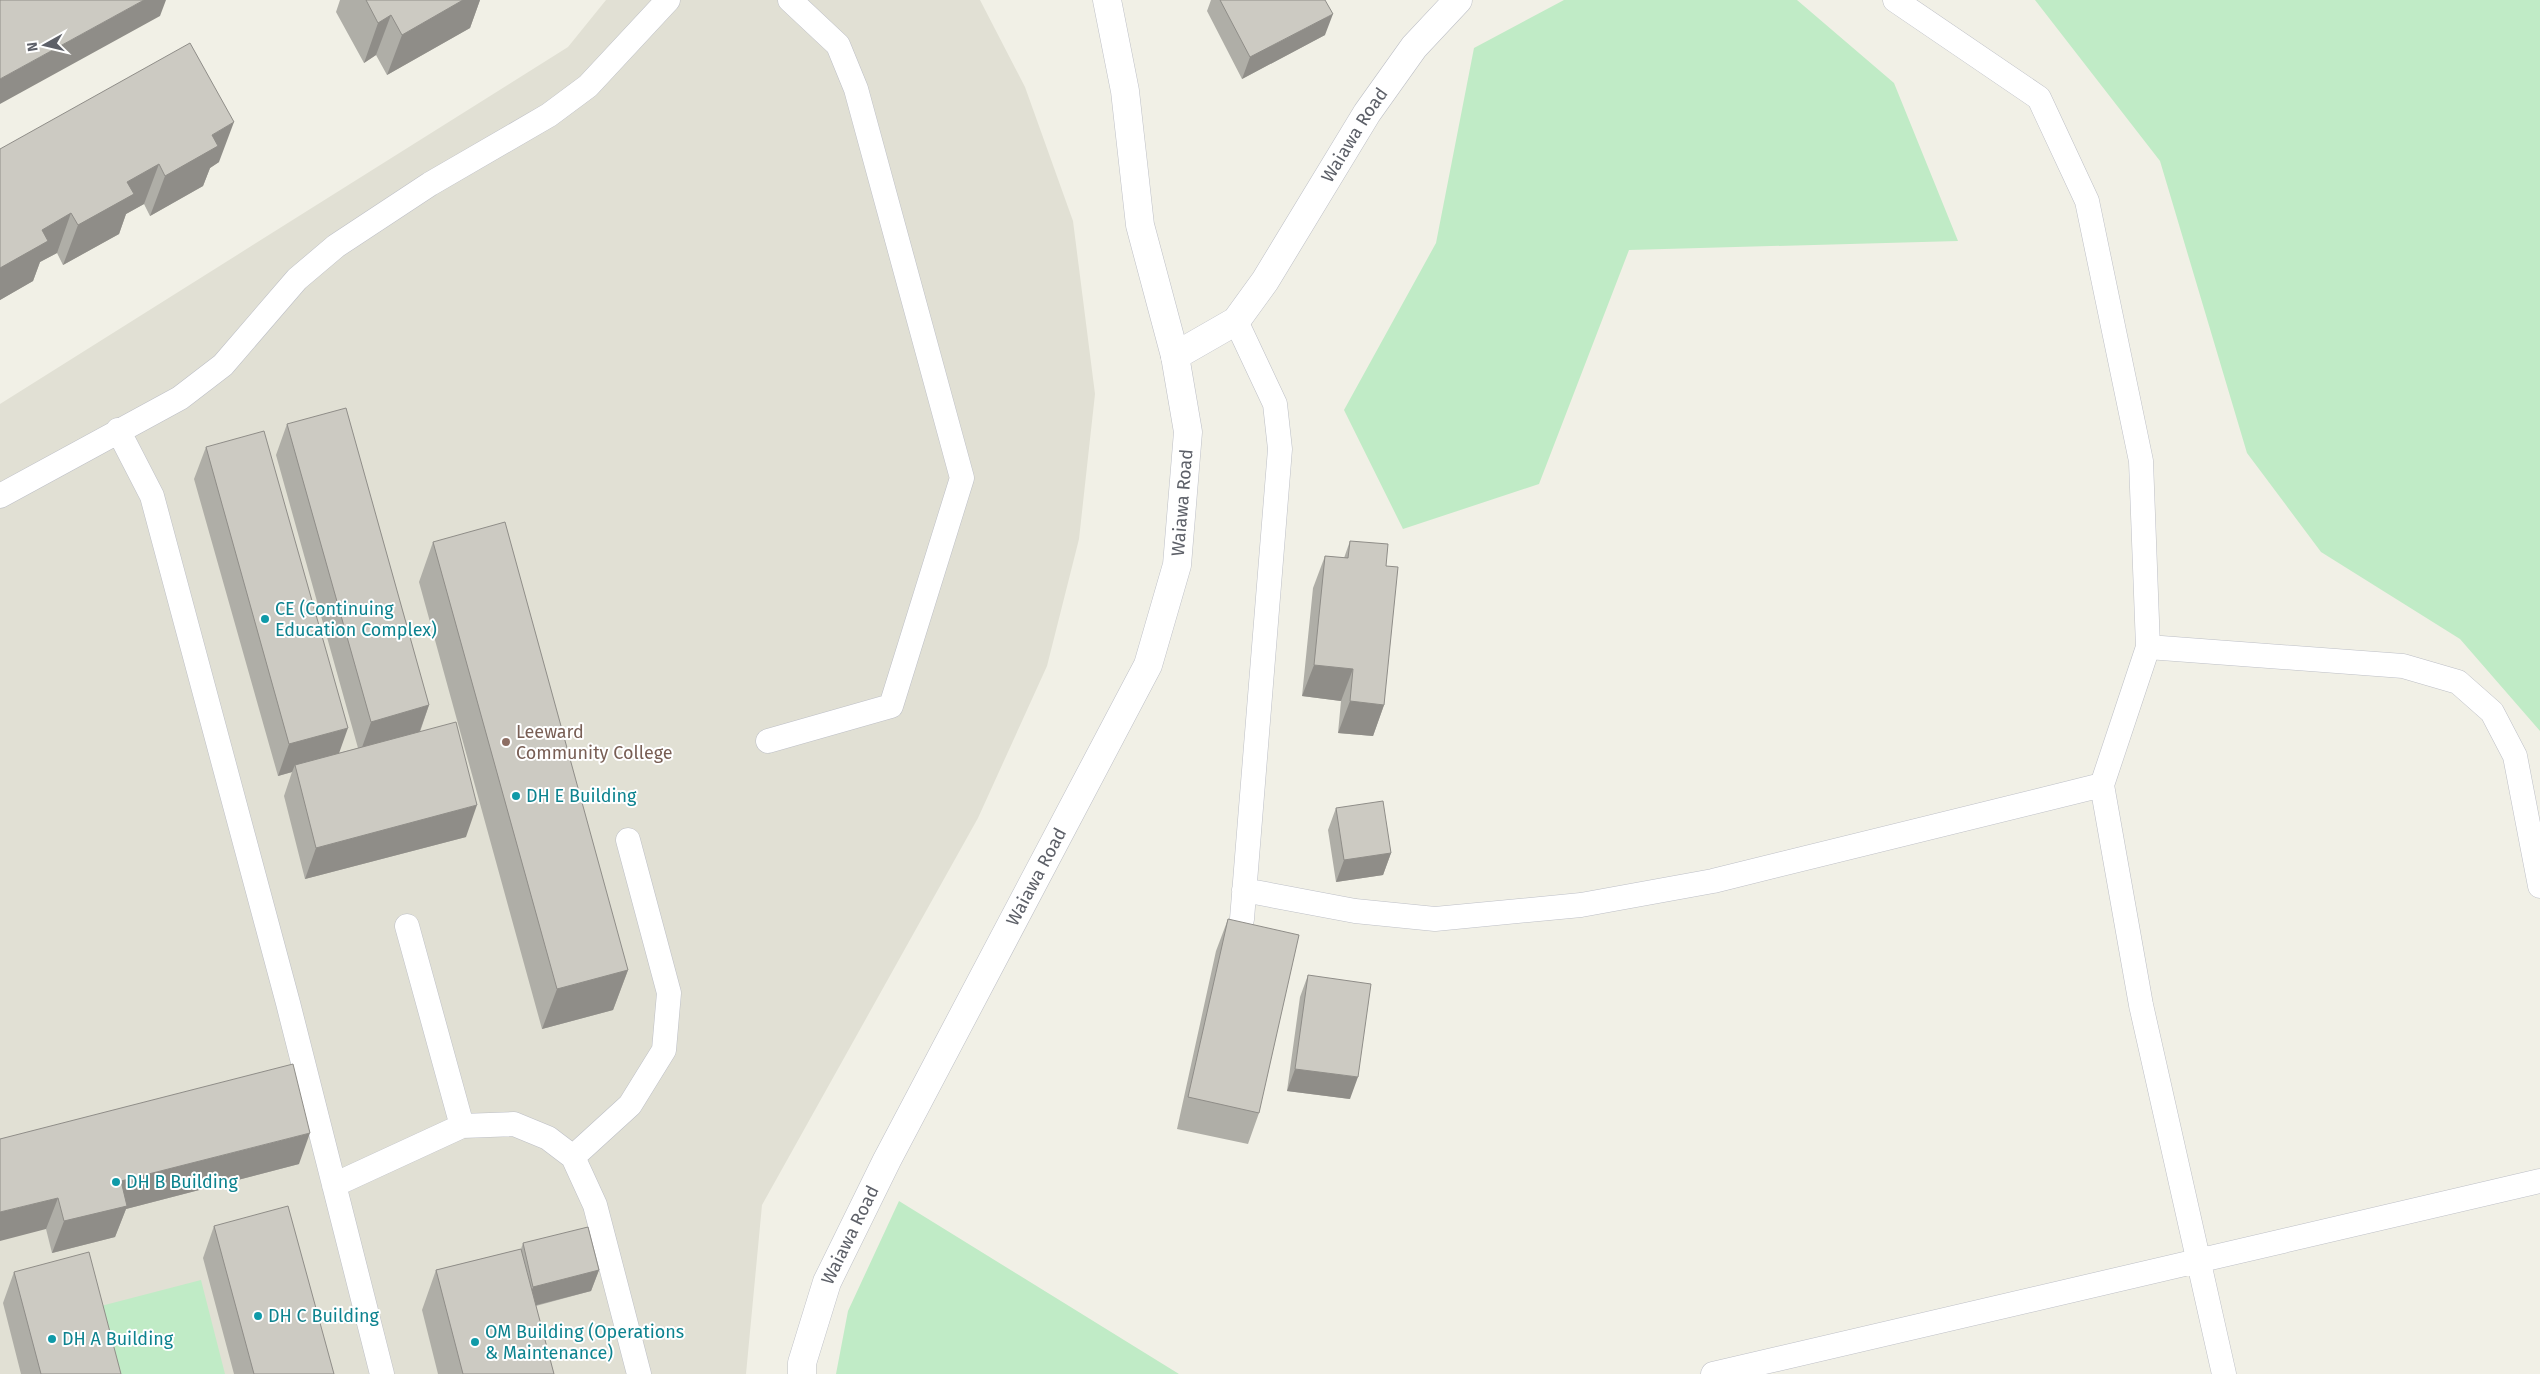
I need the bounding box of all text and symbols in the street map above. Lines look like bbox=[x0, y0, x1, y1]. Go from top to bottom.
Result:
north arrow bbox=[20, 20, 70, 70]
text: N bbox=[24, 41, 42, 53]
street label: Waiawa Road bbox=[1317, 83, 1393, 186]
street label: Waiawa Road bbox=[1167, 448, 1198, 557]
place label: CE (Continuing Education Complex) bbox=[275, 598, 437, 641]
marker: CE (Continuing Education Complex) bbox=[259, 613, 271, 625]
place label: Leeward Community College bbox=[516, 721, 673, 764]
marker: Leeward Community College bbox=[500, 736, 512, 748]
place label: DH E Building bbox=[526, 785, 637, 807]
marker: DH E Building bbox=[510, 790, 522, 802]
street label: Waiawa Road bbox=[1002, 824, 1071, 929]
place label: DH B Building bbox=[126, 1171, 238, 1193]
marker: DH B Building bbox=[110, 1176, 122, 1188]
street label: Waiawa Road bbox=[816, 1182, 884, 1288]
place label: DH C Building bbox=[268, 1305, 380, 1327]
marker: DH C Building bbox=[252, 1310, 264, 1322]
place label: OM Building (Operations & Maintenance) bbox=[485, 1321, 684, 1364]
place label: DH A Building bbox=[62, 1328, 174, 1350]
marker: DH A Building bbox=[46, 1333, 58, 1345]
marker: OM Building (Operations & Maintenance) bbox=[469, 1336, 481, 1348]

